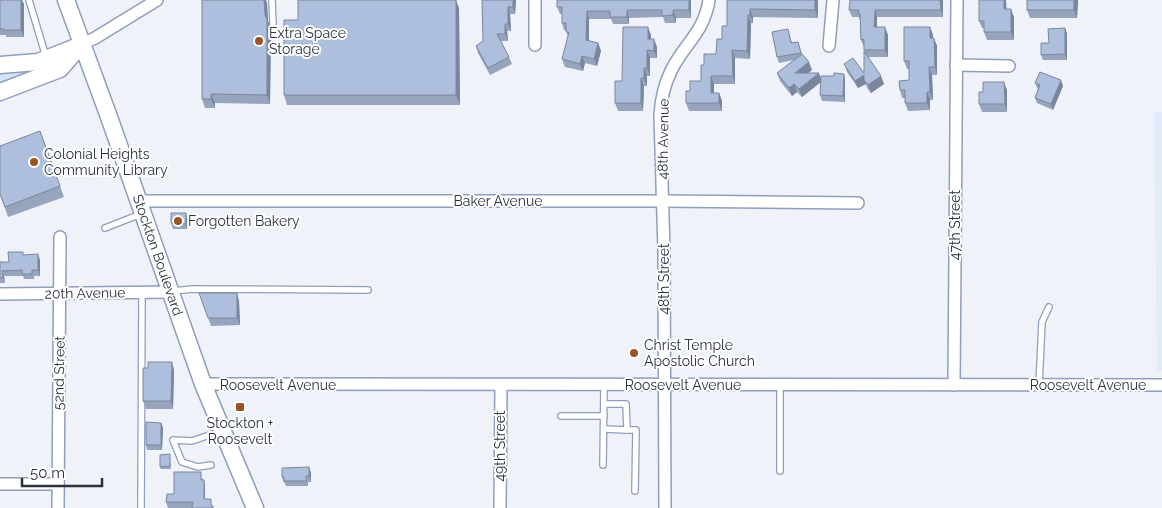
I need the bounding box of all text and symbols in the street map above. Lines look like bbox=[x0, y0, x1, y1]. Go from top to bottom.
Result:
place label: Extra Space Storage bbox=[269, 25, 346, 57]
marker: Extra Space Storage bbox=[253, 35, 265, 47]
street label: 48th Avenue bbox=[654, 98, 672, 180]
place label: Colonial Heights Community Library bbox=[44, 146, 168, 178]
marker: Colonial Heights Community Library bbox=[28, 156, 40, 168]
street label: 47th Street bbox=[947, 190, 963, 260]
street label: Stockton Boulevard bbox=[130, 192, 186, 318]
street label: Baker Avenue bbox=[453, 193, 543, 209]
place label: Forgotten Bakery bbox=[188, 213, 300, 229]
marker: Forgotten Bakery bbox=[172, 215, 184, 227]
street label: 48th Street bbox=[656, 243, 672, 315]
street label: 20th Avenue bbox=[44, 284, 126, 302]
street label: 52nd Street bbox=[50, 335, 68, 410]
place label: Christ Temple Apostolic Church bbox=[644, 337, 755, 369]
marker: Christ Temple Apostolic Church bbox=[628, 347, 640, 359]
street label: Roosevelt Avenue bbox=[220, 377, 336, 393]
street label: Roosevelt Avenue bbox=[625, 377, 741, 393]
street label: Roosevelt Avenue bbox=[1030, 377, 1146, 393]
marker: Stockton + Roosevelt bbox=[234, 401, 246, 413]
street label: 49th Street bbox=[492, 410, 508, 482]
place label: Stockton + Roosevelt bbox=[207, 415, 274, 447]
scale bar bbox=[22, 456, 102, 488]
text: 50 m bbox=[30, 464, 65, 482]

